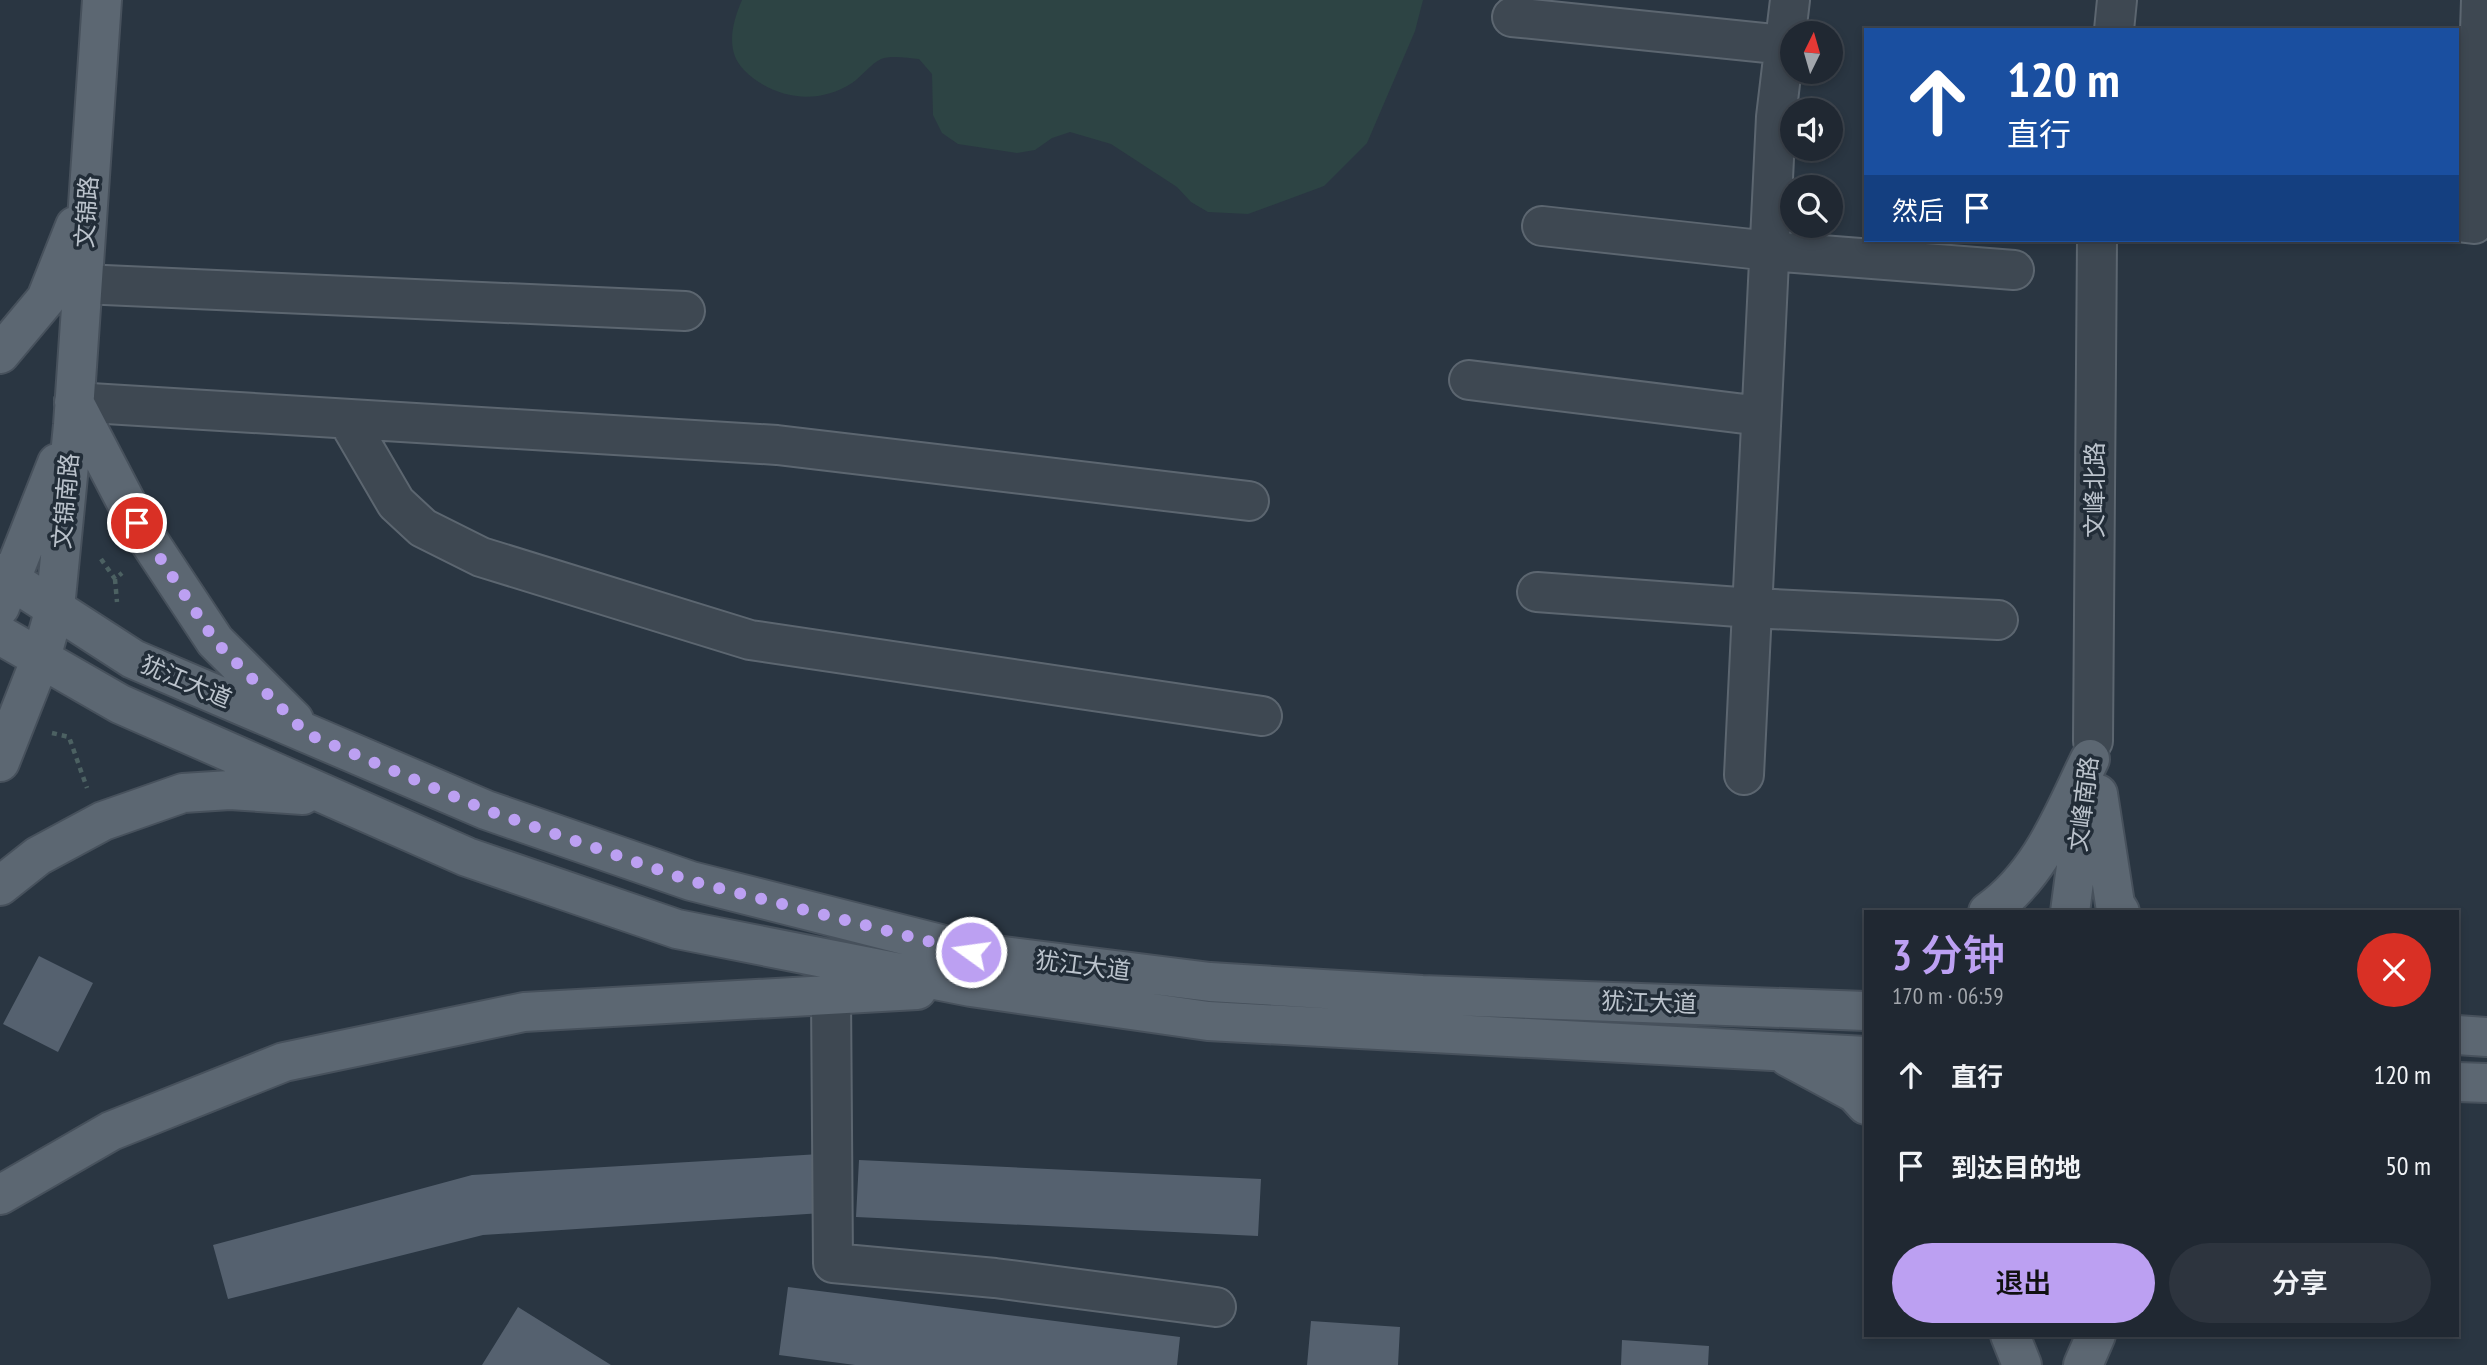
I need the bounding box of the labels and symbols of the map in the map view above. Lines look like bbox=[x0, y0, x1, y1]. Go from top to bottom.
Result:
north arrow bbox=[1780, 21, 1843, 84]
street label: 文锦路 bbox=[69, 175, 104, 249]
street label: 文峰北路 bbox=[2079, 442, 2110, 538]
street label: 文锦南路 bbox=[46, 452, 85, 550]
pin bbox=[107, 493, 167, 553]
street label: 犹江大道 bbox=[136, 649, 236, 715]
street label: 文峰南路 bbox=[2062, 754, 2105, 853]
position arrow bbox=[934, 915, 1008, 989]
street label: 犹江大道 bbox=[1034, 944, 1133, 987]
street label: 犹江大道 bbox=[1601, 985, 1698, 1020]

